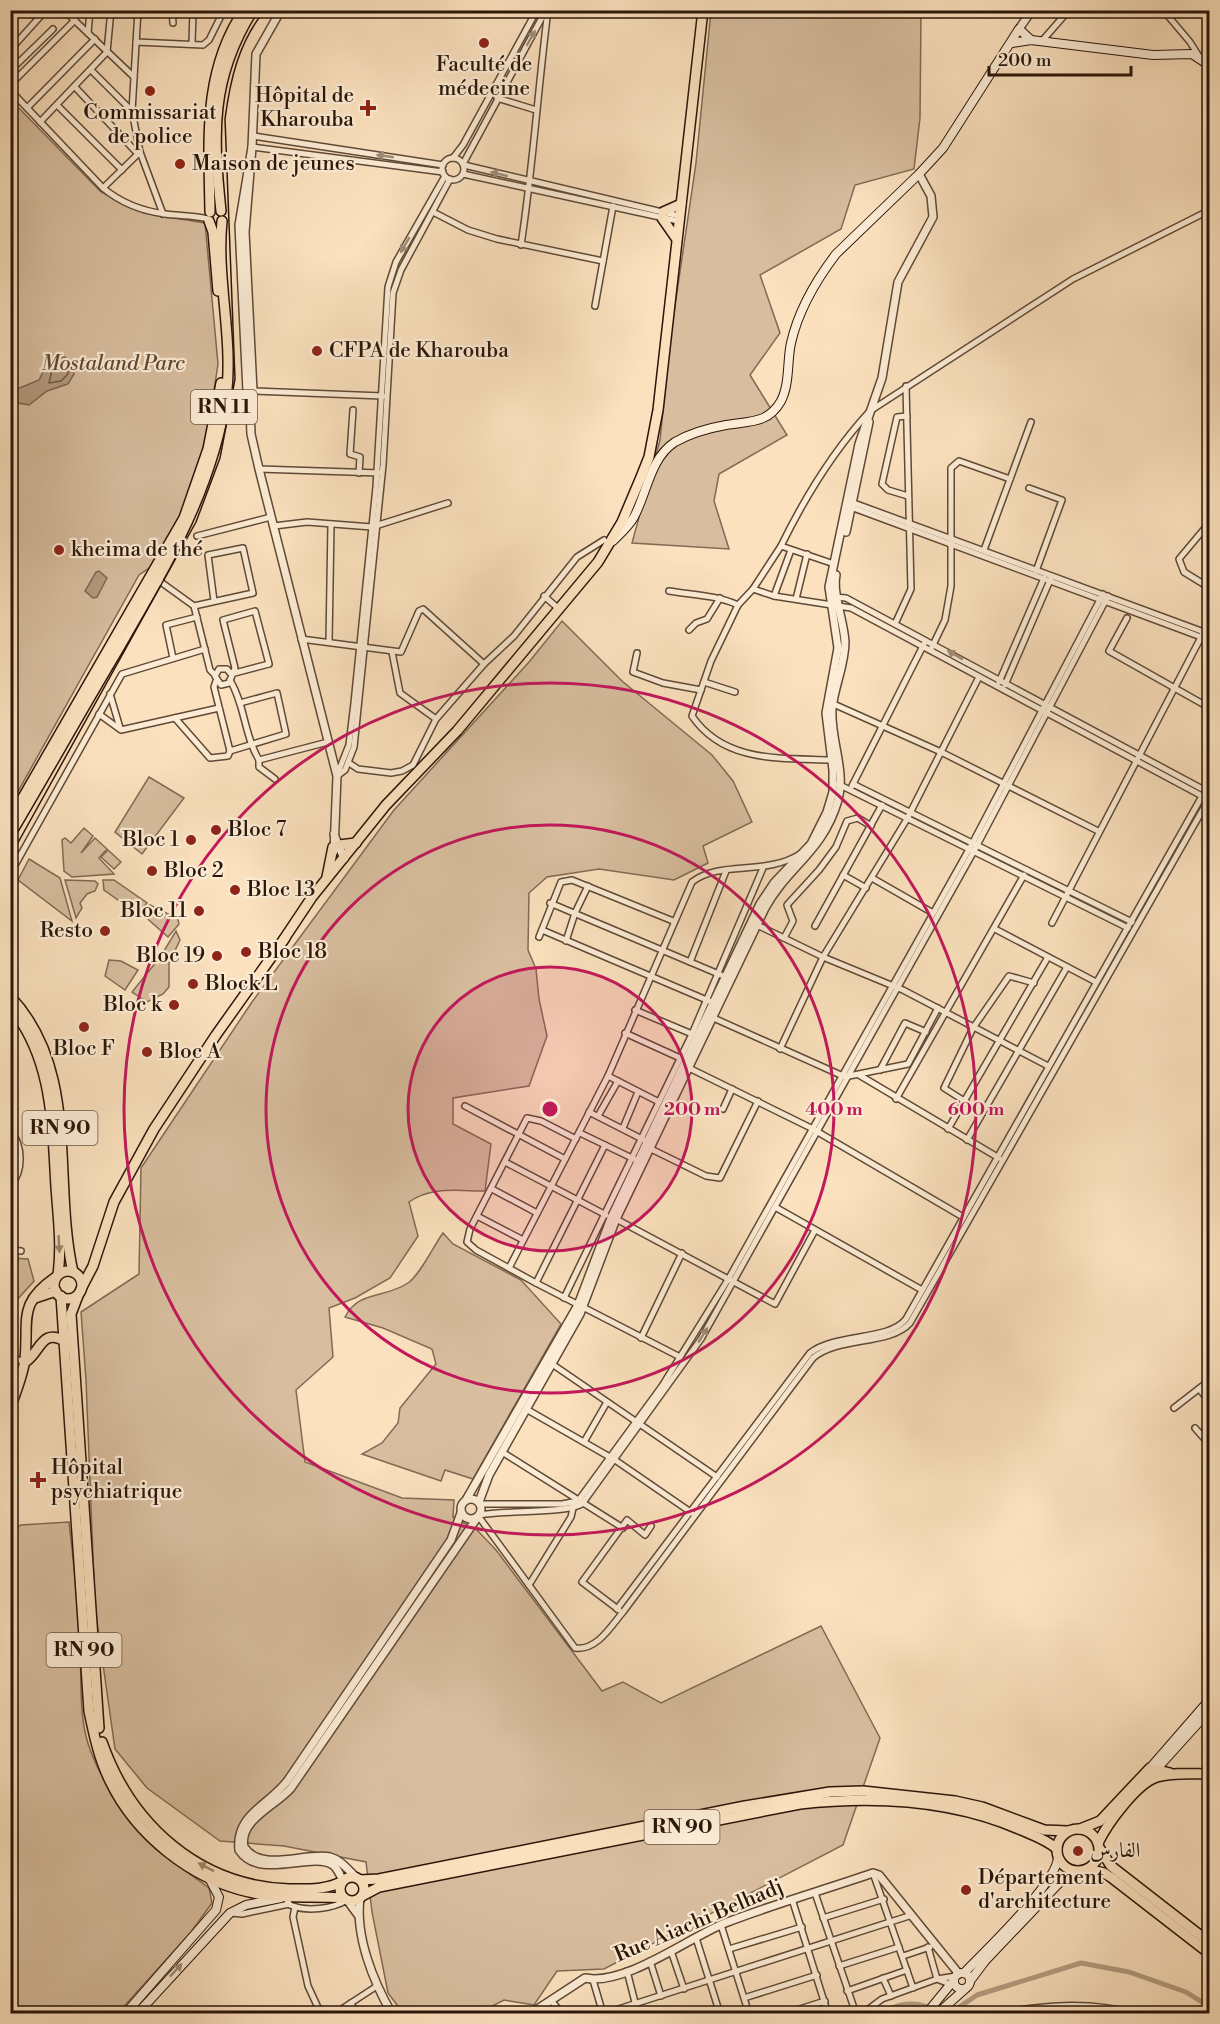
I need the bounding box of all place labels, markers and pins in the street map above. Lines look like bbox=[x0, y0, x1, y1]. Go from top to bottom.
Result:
marker: Faculté de médecine bbox=[477, 36, 491, 50]
place label: Faculté de médecine bbox=[436, 52, 532, 102]
place label: Hôpital de Kharouba bbox=[255, 83, 354, 133]
marker: Commissariat de police bbox=[143, 84, 157, 98]
marker: Hôpital de Kharouba bbox=[359, 99, 377, 117]
place label: Commissariat de police bbox=[83, 100, 217, 150]
place label: Maison de jeunes bbox=[192, 151, 355, 177]
marker: Maison de jeunes bbox=[173, 157, 187, 171]
place label: CFPA de Kharouba bbox=[329, 338, 509, 364]
marker: CFPA de Kharouba bbox=[310, 344, 324, 358]
place label: kheima de thé bbox=[71, 537, 203, 563]
marker: kheima de thé bbox=[52, 543, 66, 557]
place label: Bloc 7 bbox=[227, 817, 287, 843]
marker: Bloc 7 bbox=[209, 823, 223, 837]
place label: Bloc 1 bbox=[121, 827, 179, 853]
marker: Bloc 1 bbox=[184, 833, 198, 847]
place label: Bloc 2 bbox=[163, 858, 224, 884]
marker: Bloc 2 bbox=[145, 864, 159, 878]
place label: Bloc 13 bbox=[246, 877, 315, 903]
marker: Bloc 13 bbox=[228, 883, 242, 897]
place label: Bloc 11 bbox=[120, 898, 187, 924]
marker: Bloc 11 bbox=[192, 904, 206, 918]
place label: Resto bbox=[40, 918, 93, 944]
marker: Resto bbox=[98, 924, 112, 938]
place label: Bloc 18 bbox=[257, 939, 327, 965]
place label: Bloc 19 bbox=[135, 943, 205, 969]
marker: Bloc 18 bbox=[239, 945, 253, 959]
marker: Bloc 19 bbox=[210, 949, 224, 963]
place label: Block L bbox=[204, 971, 278, 997]
marker: Block L bbox=[186, 977, 200, 991]
place label: Bloc k bbox=[102, 992, 163, 1018]
marker: Bloc k bbox=[167, 998, 181, 1012]
marker: Bloc F bbox=[77, 1020, 91, 1034]
place label: Bloc F bbox=[52, 1036, 115, 1062]
place label: Bloc A bbox=[158, 1039, 222, 1065]
marker: Bloc A bbox=[140, 1045, 154, 1059]
centre of rings bbox=[540, 1099, 560, 1119]
place label: Hôpital psychiatrique bbox=[51, 1455, 182, 1505]
marker: Hôpital psychiatrique bbox=[29, 1471, 47, 1489]
place label: الفارس bbox=[1090, 1838, 1140, 1864]
marker: الفارس bbox=[1071, 1844, 1085, 1858]
place label: Département d'architecture bbox=[978, 1865, 1111, 1915]
marker: Département d'architecture bbox=[959, 1883, 973, 1897]

